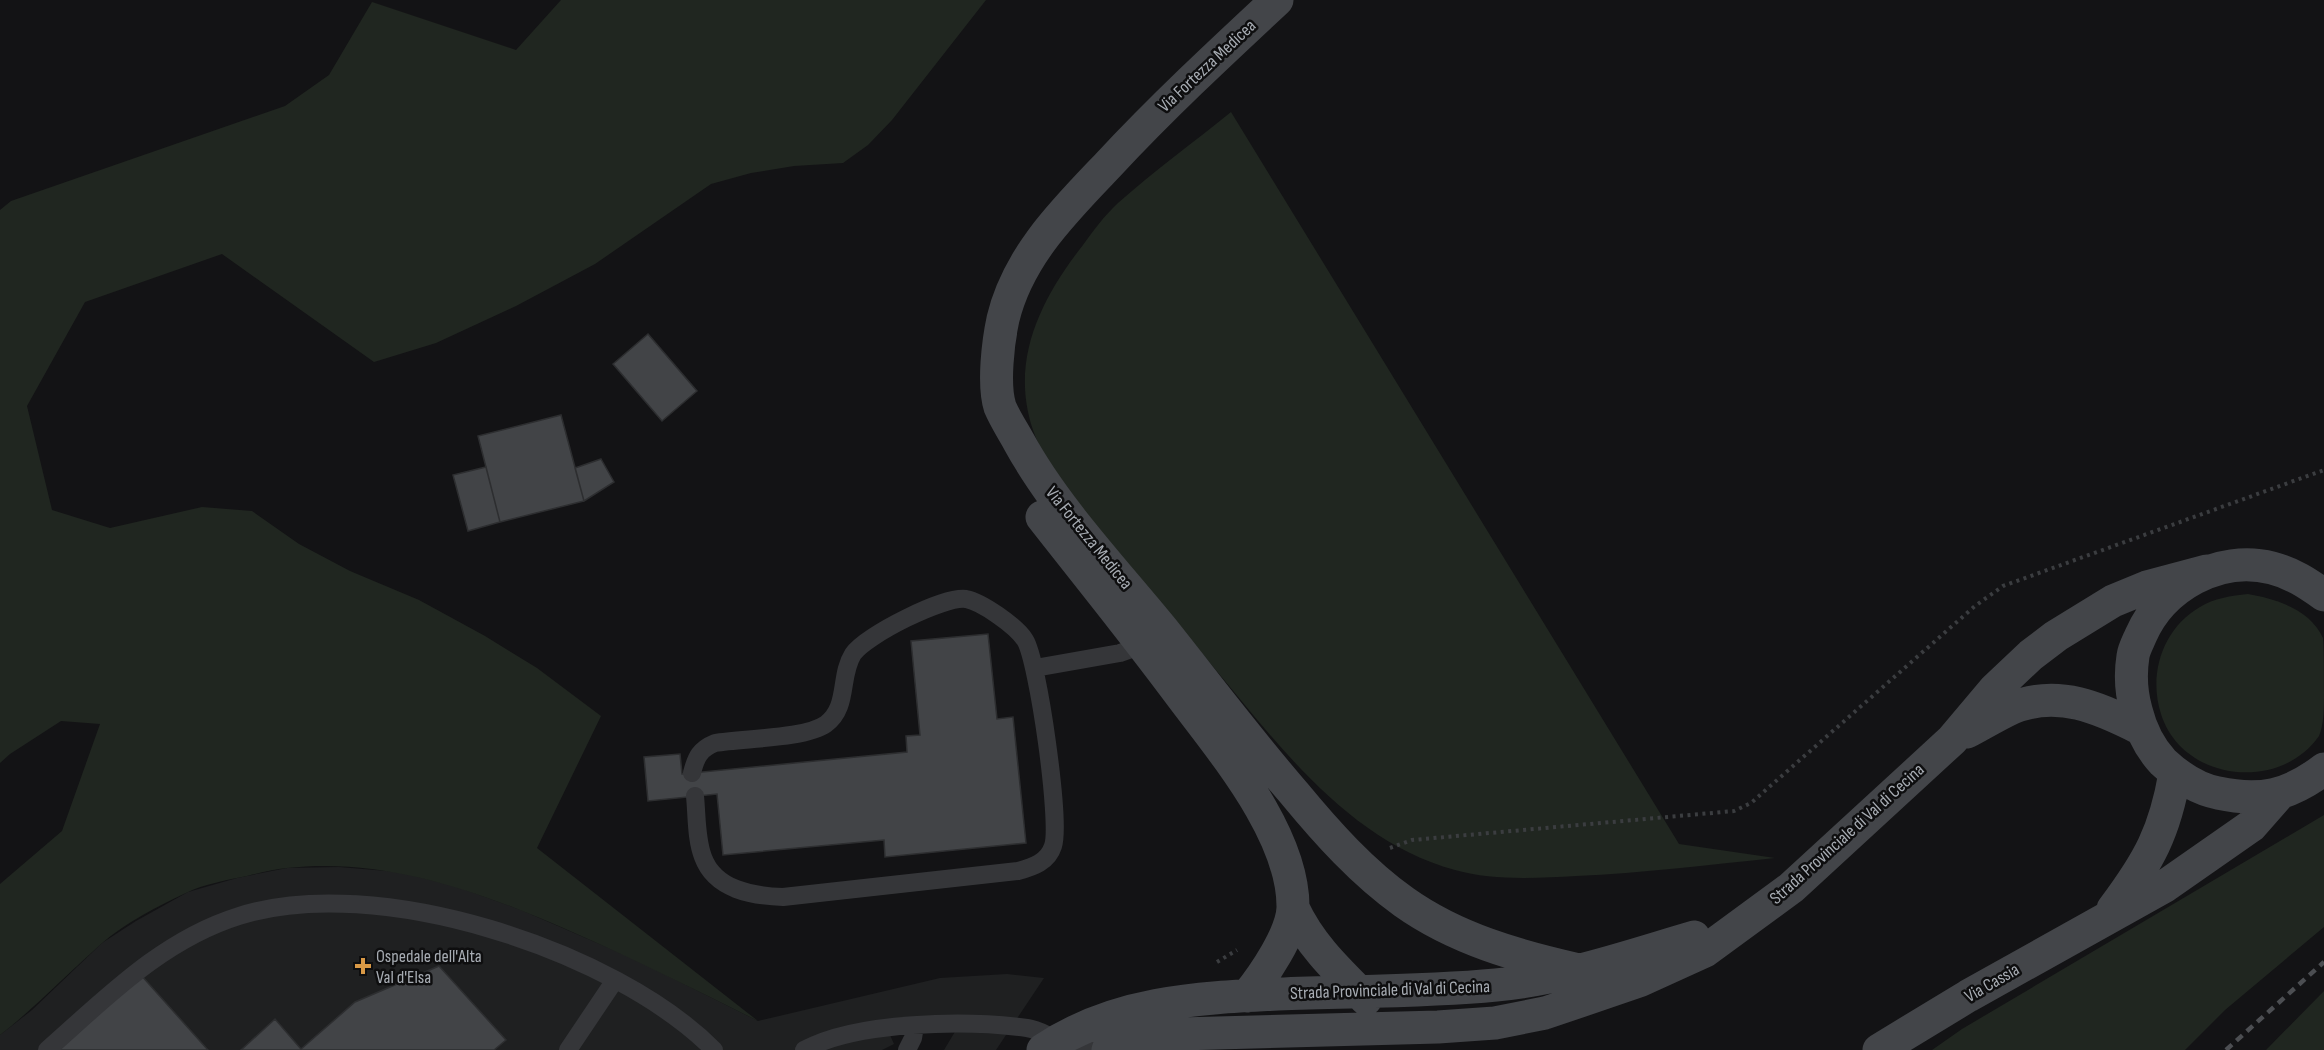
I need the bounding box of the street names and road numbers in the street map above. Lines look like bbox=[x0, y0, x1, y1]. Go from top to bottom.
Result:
street label: Via Fortezza Medicea bbox=[1154, 15, 1260, 117]
street label: Via Fortezza Medicea bbox=[1041, 482, 1137, 594]
street label: Strada Provinciale di Val di Cecina bbox=[1766, 759, 1928, 909]
street label: Via Cassia bbox=[1961, 959, 2023, 1007]
street label: Strada Provinciale di Val di Cecina bbox=[1290, 976, 1490, 1004]

